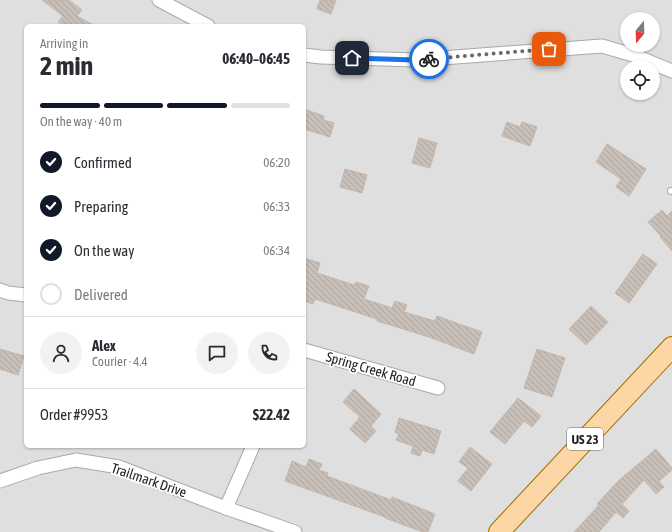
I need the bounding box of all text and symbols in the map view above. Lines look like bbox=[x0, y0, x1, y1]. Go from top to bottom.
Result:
north arrow bbox=[620, 12, 660, 52]
map controls bbox=[620, 12, 660, 100]
pin bbox=[532, 32, 566, 66]
text: Arriving in bbox=[40, 36, 88, 51]
icon: bag bbox=[538, 38, 560, 60]
courier bbox=[409, 39, 449, 79]
pin bbox=[335, 41, 369, 75]
icon: home bbox=[341, 47, 363, 69]
icon: bike bbox=[418, 48, 440, 70]
text: 06:40–06:45 bbox=[222, 50, 290, 67]
text: 2 min bbox=[40, 51, 93, 81]
button: locate bbox=[620, 60, 660, 100]
text: On the way · 40 m bbox=[40, 114, 122, 129]
icon: check bbox=[40, 151, 62, 173]
text: Confirmed bbox=[74, 154, 132, 171]
text: 06:20 bbox=[263, 155, 290, 170]
icon: check bbox=[40, 195, 62, 217]
text: Preparing bbox=[74, 198, 128, 215]
text: 06:33 bbox=[263, 199, 290, 214]
icon: check bbox=[40, 239, 62, 261]
text: On the way bbox=[74, 242, 135, 259]
text: 06:34 bbox=[263, 243, 290, 258]
text: Delivered bbox=[74, 286, 128, 303]
button: person bbox=[40, 332, 82, 374]
button: chat bbox=[196, 332, 238, 374]
button: phone bbox=[248, 332, 290, 374]
text: Alex bbox=[92, 337, 116, 354]
street label: Spring Creek Road bbox=[324, 349, 418, 389]
text: Courier · 4.4 bbox=[92, 354, 148, 369]
text: Order #9953 bbox=[40, 406, 108, 423]
text: $22.42 bbox=[253, 406, 290, 423]
road number: US 23 bbox=[567, 428, 603, 450]
street label: Trailmark Drive bbox=[109, 460, 189, 500]

